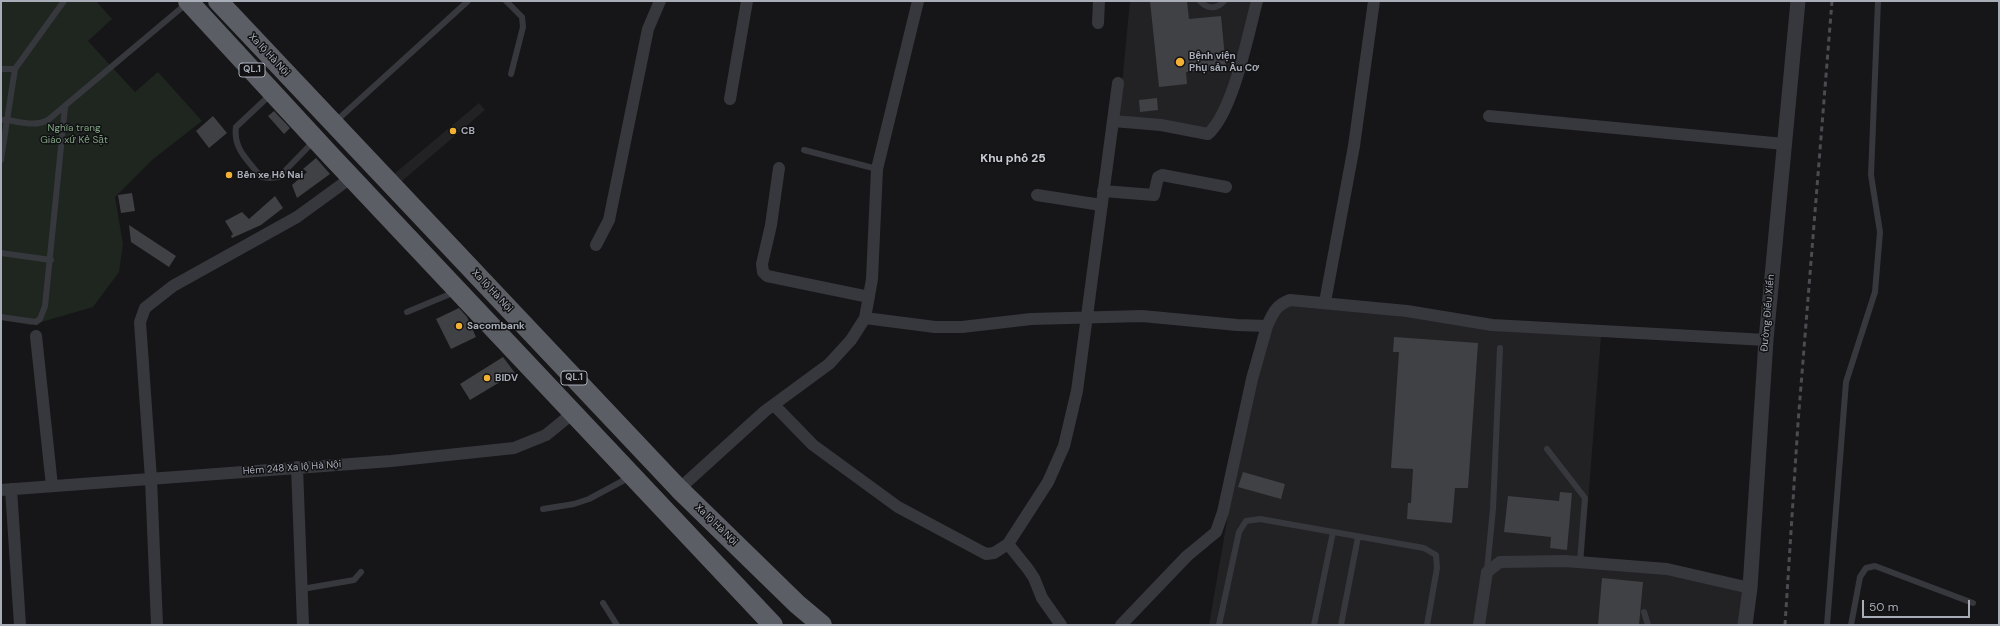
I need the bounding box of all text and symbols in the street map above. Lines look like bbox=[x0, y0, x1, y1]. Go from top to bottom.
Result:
street label: Xa lộ Hà Nội bbox=[246, 31, 292, 79]
place label: Bệnh viện Phụ sản Âu Cơ bbox=[1189, 50, 1259, 74]
marker: Bệnh viện Phụ sản Âu Cơ bbox=[1174, 56, 1186, 68]
road number: QL.1 bbox=[239, 63, 265, 77]
park label: Nghĩa trang Giáo xứ Kẻ Sặt bbox=[40, 122, 108, 146]
place label: CB bbox=[461, 125, 475, 137]
marker: CB bbox=[448, 126, 458, 136]
district label: Khu phố 25 bbox=[980, 152, 1046, 166]
place label: Bến xe Hố Nai bbox=[237, 169, 303, 181]
marker: Bến xe Hố Nai bbox=[224, 170, 234, 180]
street label: Xa lộ Hà Nội bbox=[469, 267, 515, 315]
street label: Đường Điểu Xiển bbox=[1759, 274, 1777, 352]
place label: Sacombank bbox=[467, 320, 525, 332]
marker: Sacombank bbox=[454, 321, 464, 331]
road number: QL.1 bbox=[561, 371, 587, 385]
place label: BIDV bbox=[495, 372, 518, 384]
marker: BIDV bbox=[482, 373, 492, 383]
street label: Hẻm 248 Xa lộ Hà Nội bbox=[242, 459, 342, 477]
street label: Xa lộ Hà Nội bbox=[692, 502, 740, 548]
scale bar bbox=[1864, 592, 1972, 618]
text: 50 m bbox=[1869, 599, 1898, 615]

